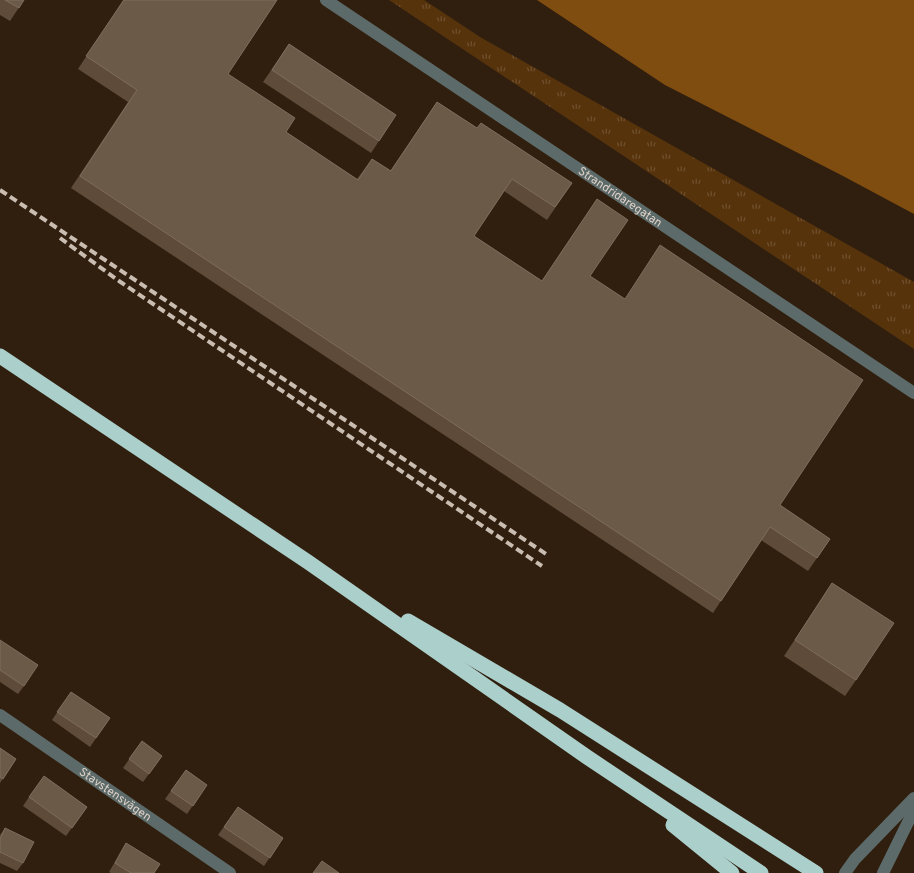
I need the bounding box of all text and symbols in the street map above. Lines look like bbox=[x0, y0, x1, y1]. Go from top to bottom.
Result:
street label: Strandridaregatan bbox=[574, 164, 665, 232]
street label: Stavstensvägen bbox=[75, 765, 154, 826]

